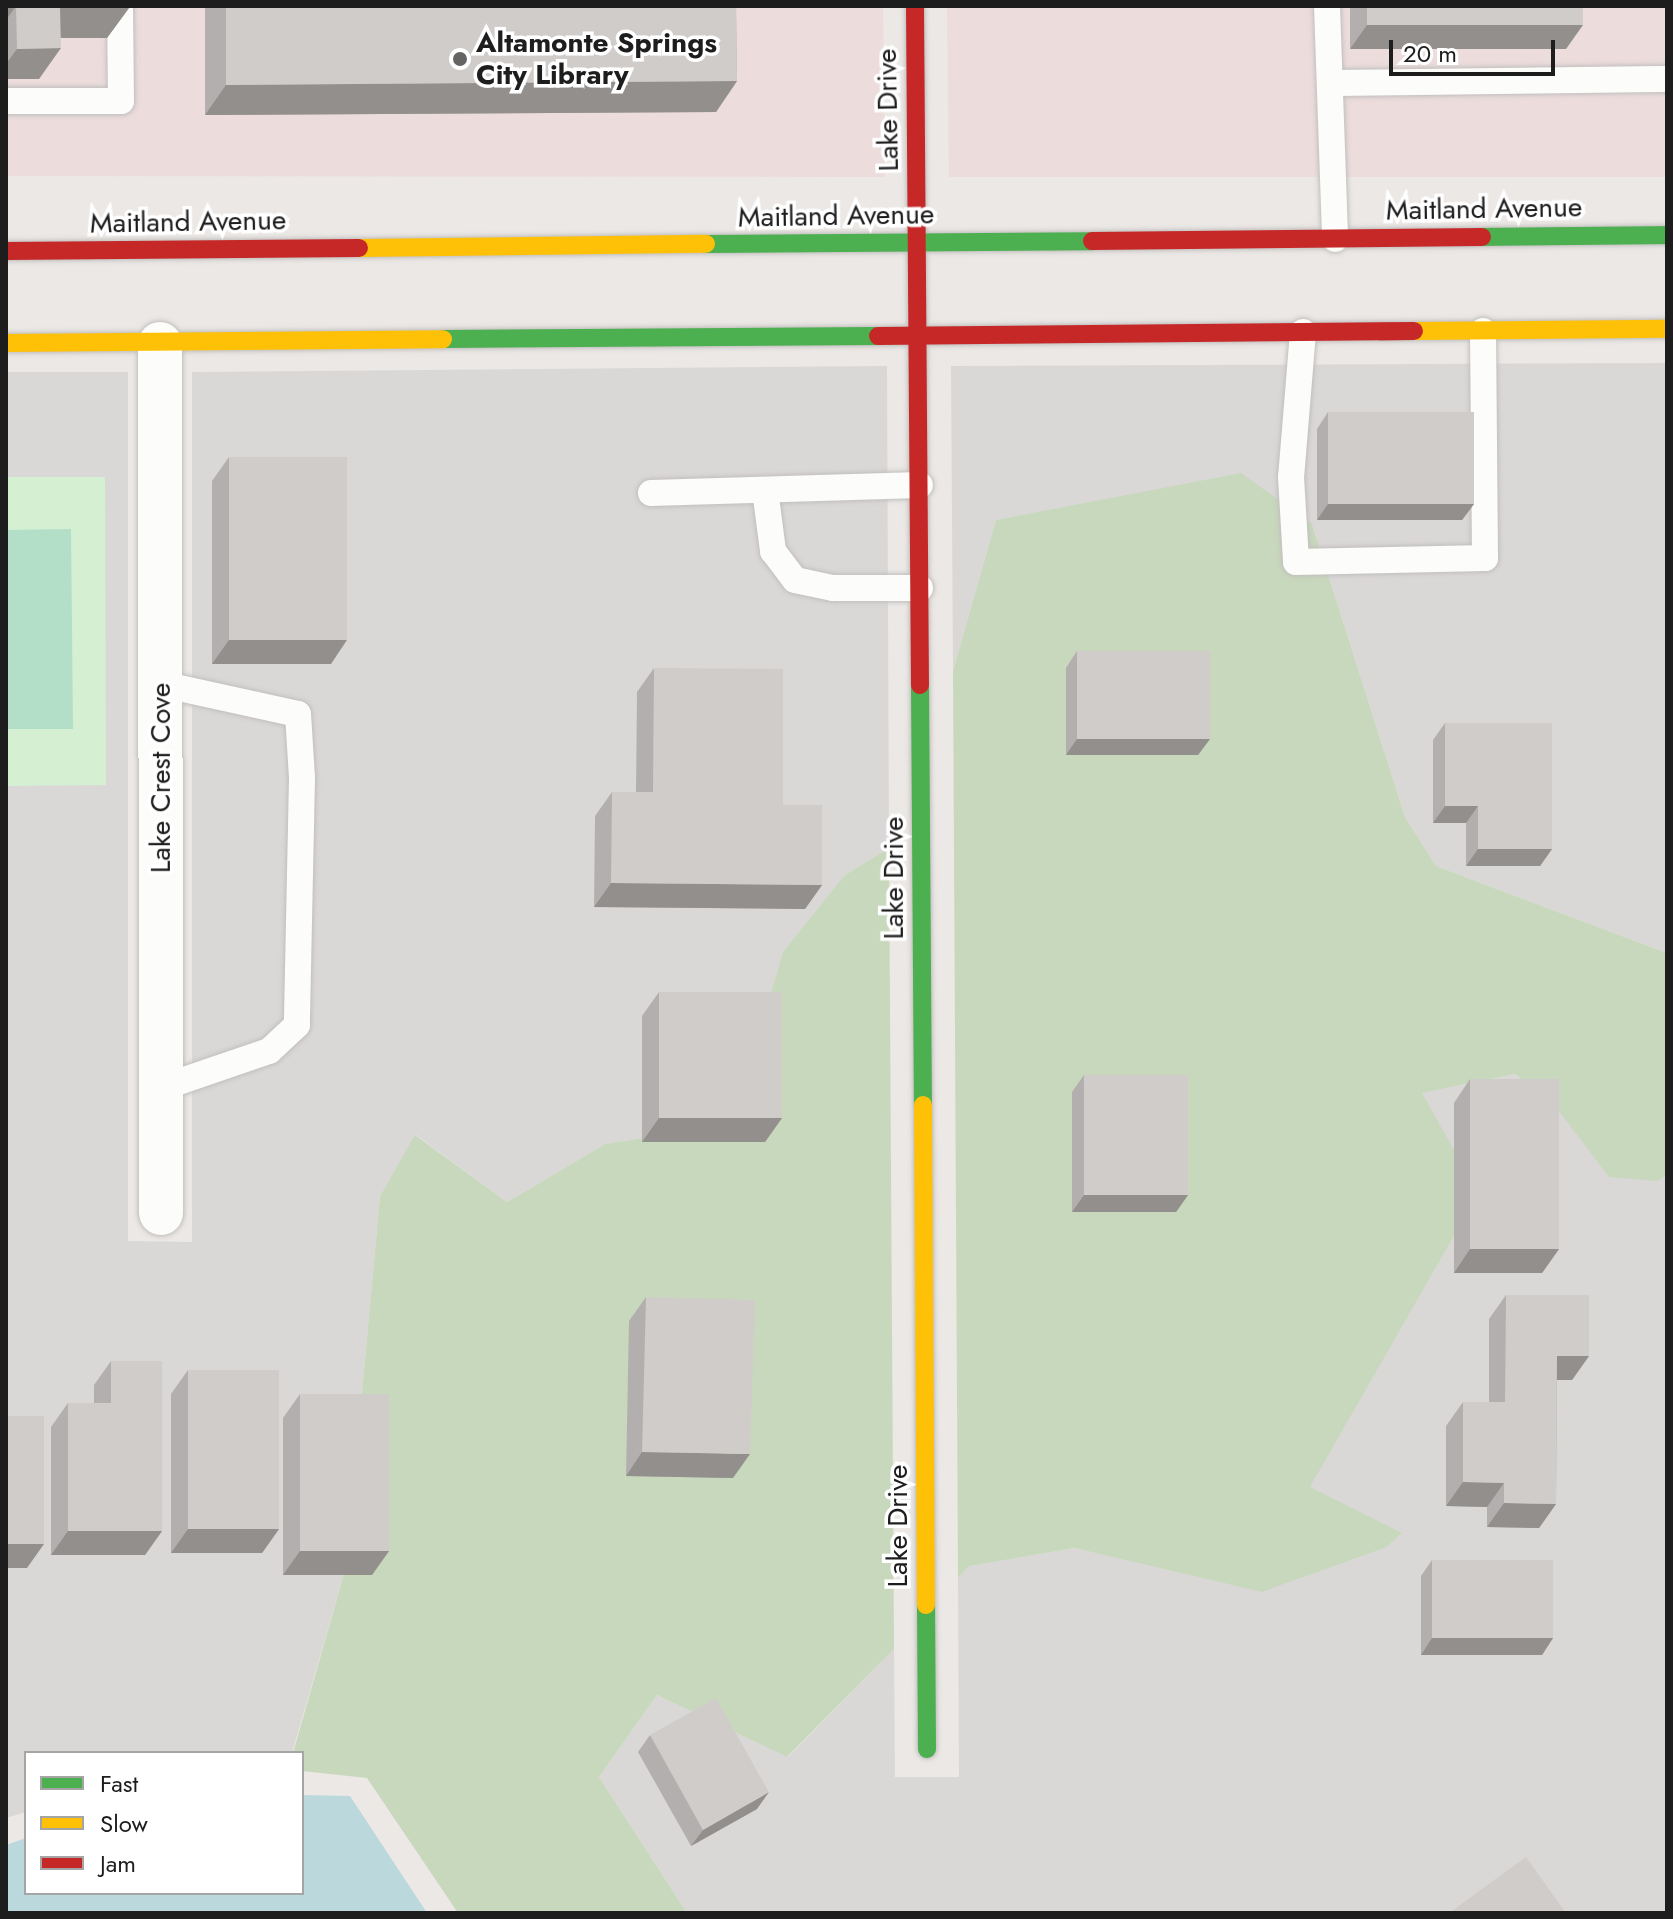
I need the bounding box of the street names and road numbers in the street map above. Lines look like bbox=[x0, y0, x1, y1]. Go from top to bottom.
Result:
street label: Lake Drive bbox=[870, 48, 906, 172]
street label: Maitland Avenue bbox=[1386, 190, 1582, 228]
street label: Maitland Avenue bbox=[738, 197, 934, 235]
street label: Maitland Avenue bbox=[90, 203, 286, 241]
street label: Lake Crest Cove bbox=[144, 683, 178, 873]
street label: Lake Drive bbox=[877, 816, 911, 940]
street label: Lake Drive bbox=[881, 1464, 915, 1588]

